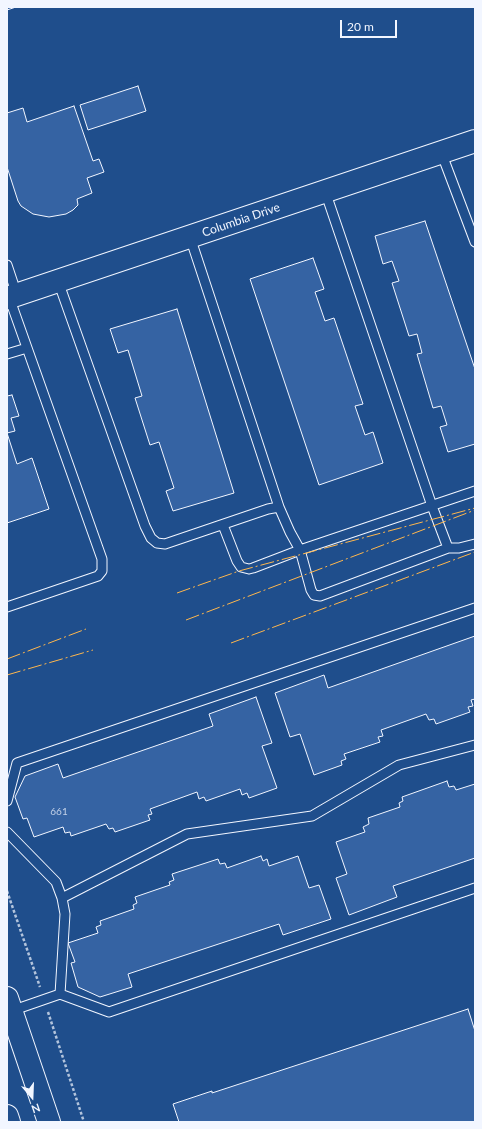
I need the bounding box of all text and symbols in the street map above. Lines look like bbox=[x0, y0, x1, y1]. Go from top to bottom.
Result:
scale bar bbox=[342, 12, 399, 38]
text: 20 m bbox=[347, 19, 374, 34]
street label: Columbia Drive bbox=[200, 200, 282, 240]
house number: 661 bbox=[50, 806, 68, 818]
north arrow bbox=[12, 1077, 52, 1117]
text: N bbox=[30, 1101, 42, 1116]

